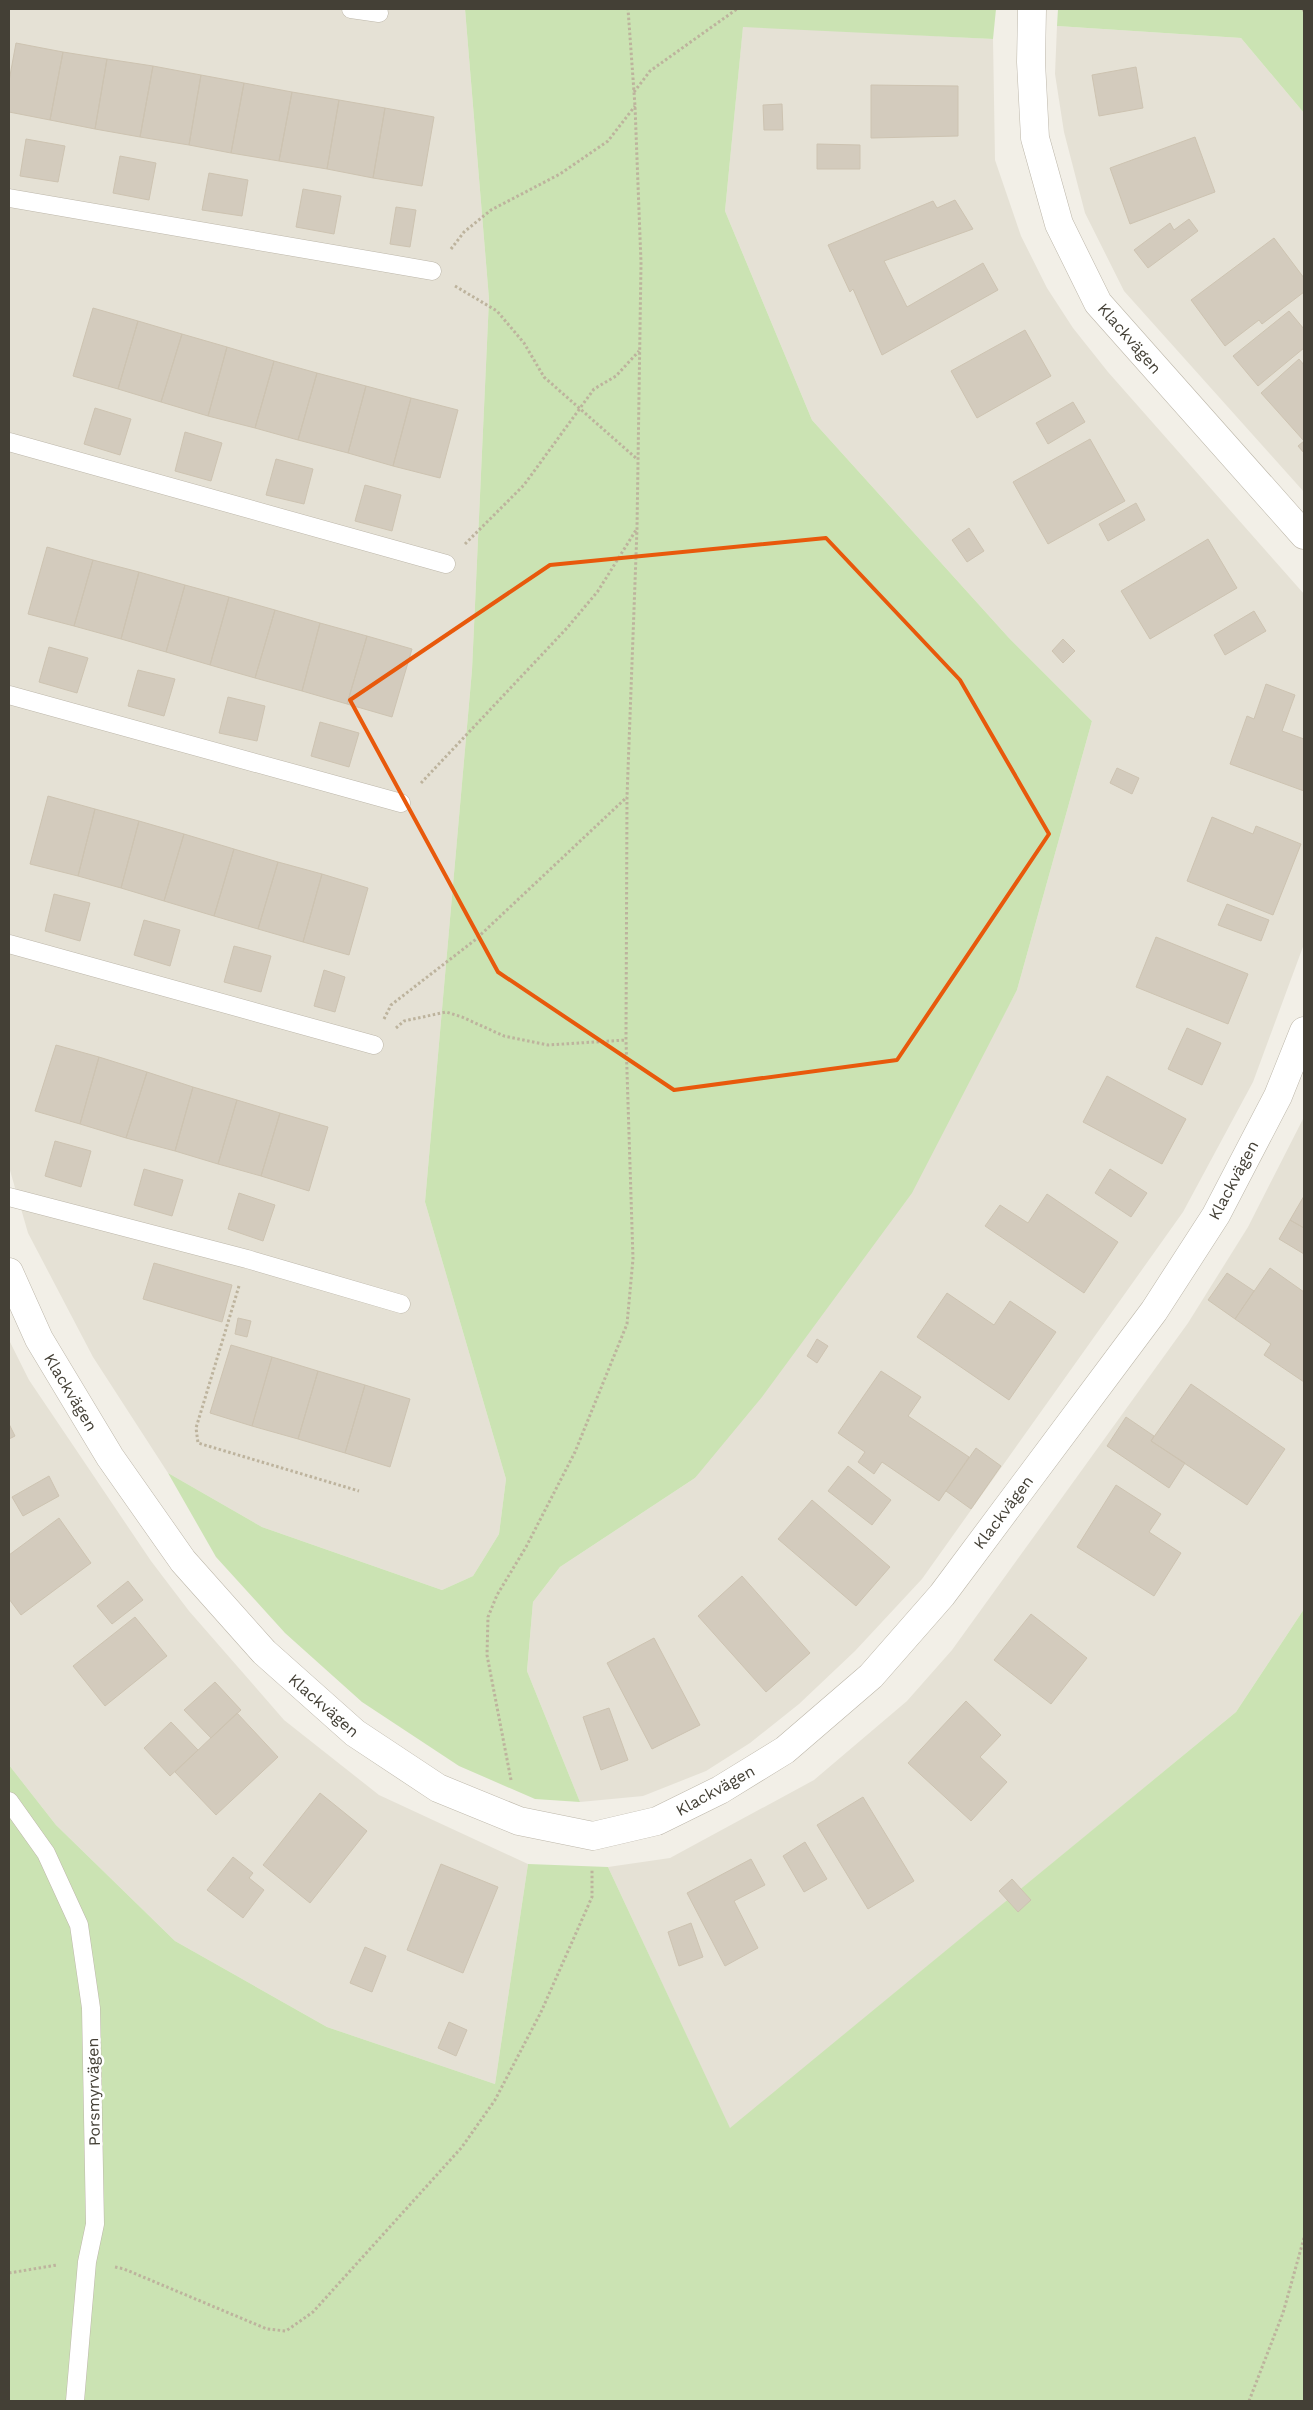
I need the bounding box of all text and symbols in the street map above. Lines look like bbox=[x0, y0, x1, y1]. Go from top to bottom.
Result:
street label: Klackvägen bbox=[1094, 299, 1165, 378]
street label: Klackvägen bbox=[1205, 1137, 1262, 1223]
street label: Klackvägen bbox=[40, 1350, 101, 1435]
street label: Klackvägen bbox=[970, 1472, 1037, 1553]
street label: Klackvägen bbox=[284, 1670, 363, 1741]
street label: Klackvägen bbox=[672, 1761, 758, 1820]
street label: Porsmyrvägen bbox=[83, 2038, 104, 2146]

